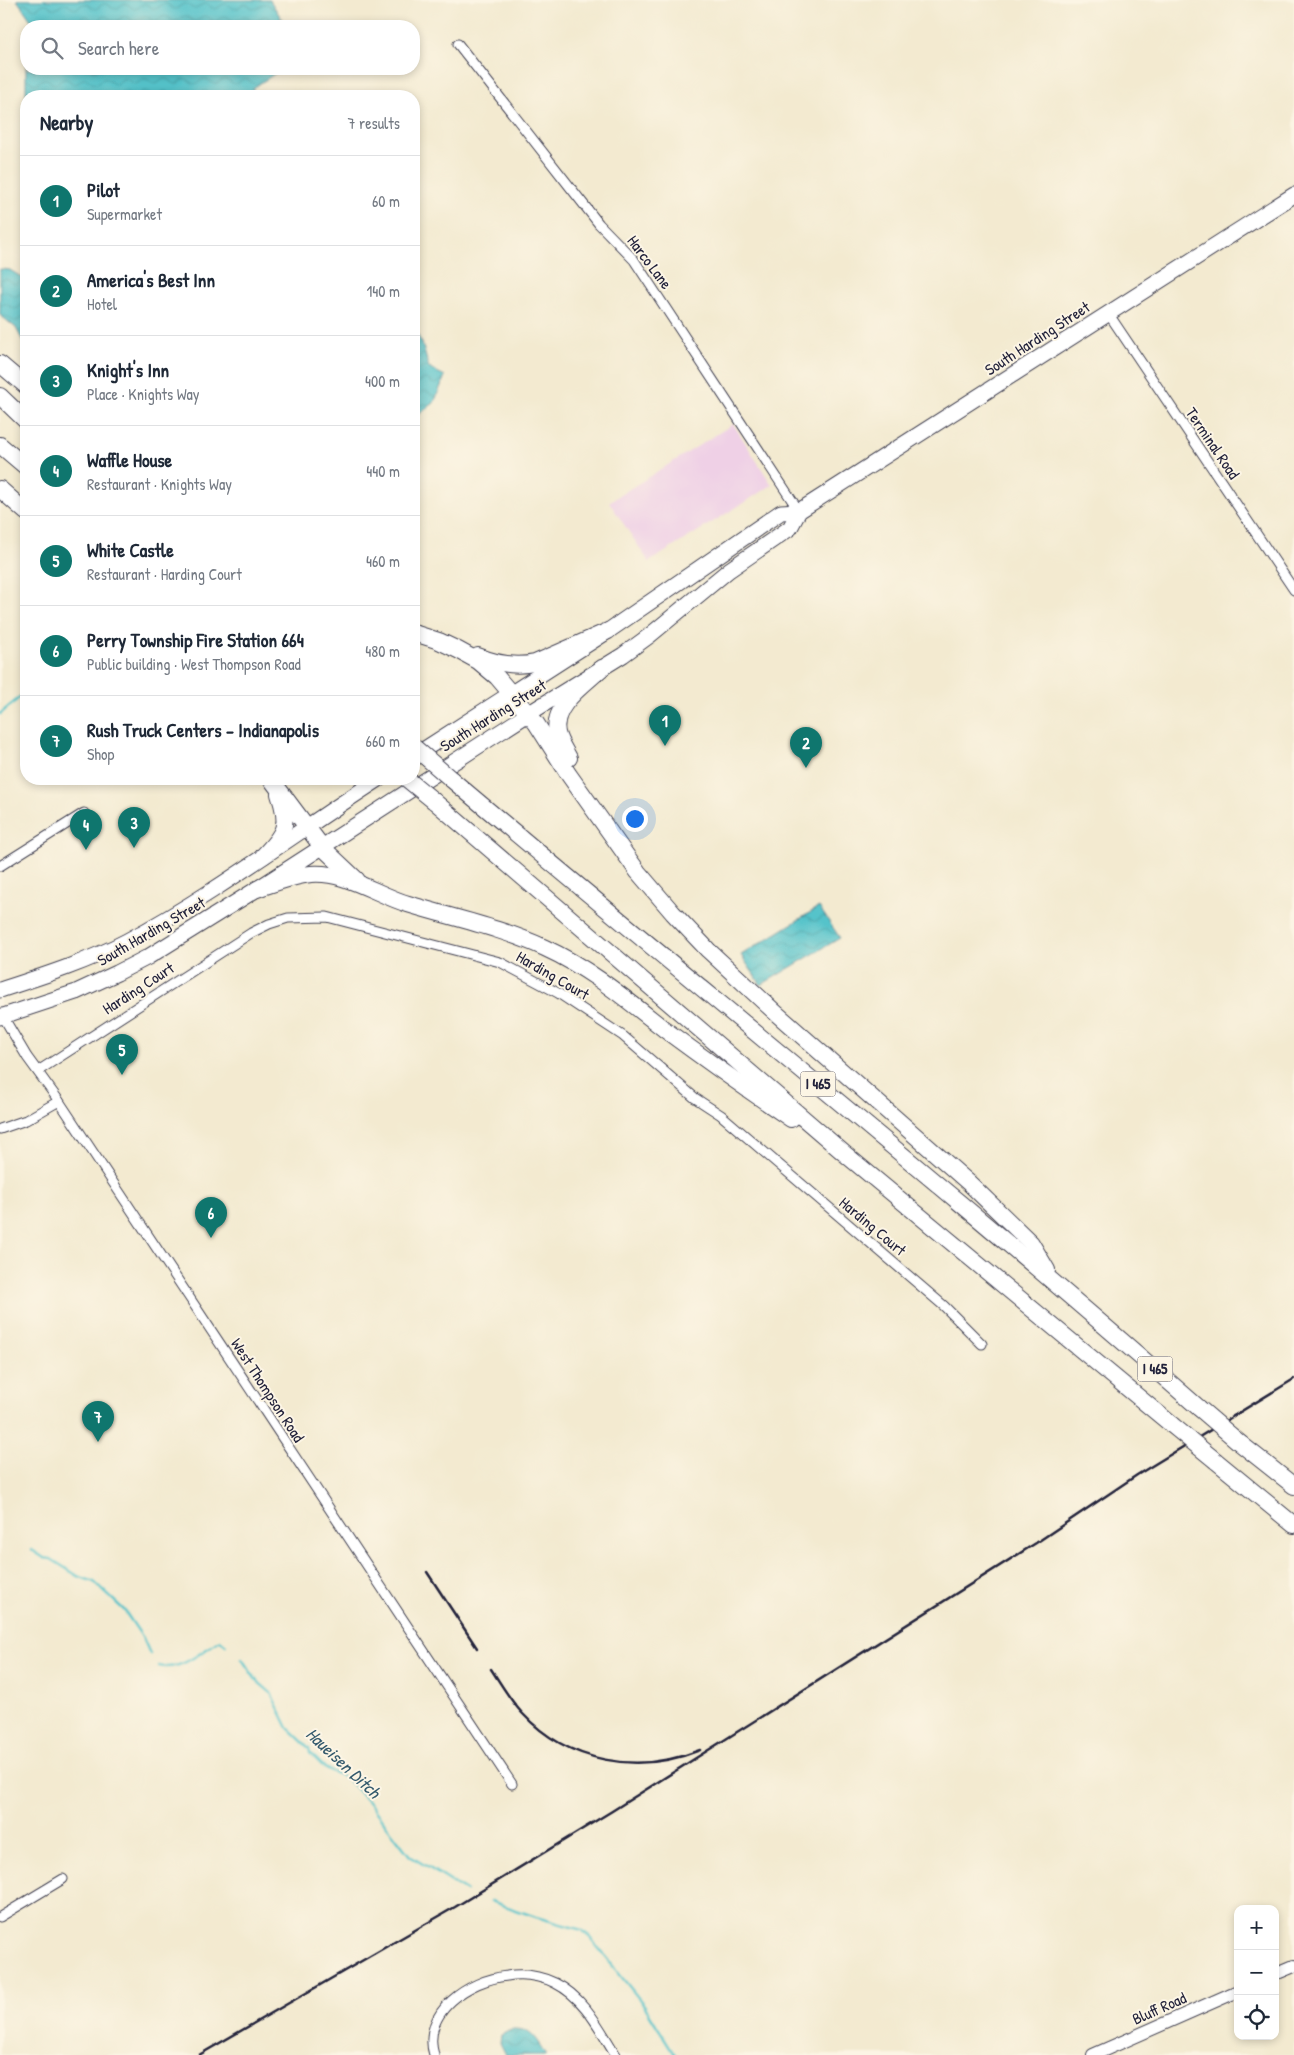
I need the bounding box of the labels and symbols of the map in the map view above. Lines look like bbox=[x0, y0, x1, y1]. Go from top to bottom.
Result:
street label: Harco Lane bbox=[623, 231, 678, 294]
street label: South Harding Street bbox=[980, 296, 1094, 380]
street label: Terminal Road bbox=[1181, 403, 1245, 483]
street label: South Harding Street bbox=[436, 673, 551, 756]
pin: 1 bbox=[649, 705, 681, 746]
pin: 2 bbox=[790, 727, 822, 768]
your location bbox=[622, 806, 648, 832]
pin: 3 bbox=[118, 807, 150, 848]
pin: 4 bbox=[70, 809, 102, 850]
street label: South Harding Street bbox=[93, 891, 209, 971]
street label: Harding Court bbox=[512, 945, 594, 1005]
street label: Harding Court bbox=[98, 956, 178, 1019]
pin: 5 bbox=[106, 1034, 138, 1075]
road number: I 465 bbox=[800, 1072, 836, 1096]
street label: Harding Court bbox=[835, 1192, 911, 1261]
pin: 6 bbox=[195, 1197, 227, 1238]
street label: West Thompson Road bbox=[226, 1334, 310, 1446]
road number: I 465 bbox=[1138, 1356, 1172, 1382]
pin: 7 bbox=[82, 1401, 114, 1442]
water label: Haueisen Ditch bbox=[301, 1722, 387, 1805]
street label: Bluff Road bbox=[1128, 1986, 1190, 2030]

